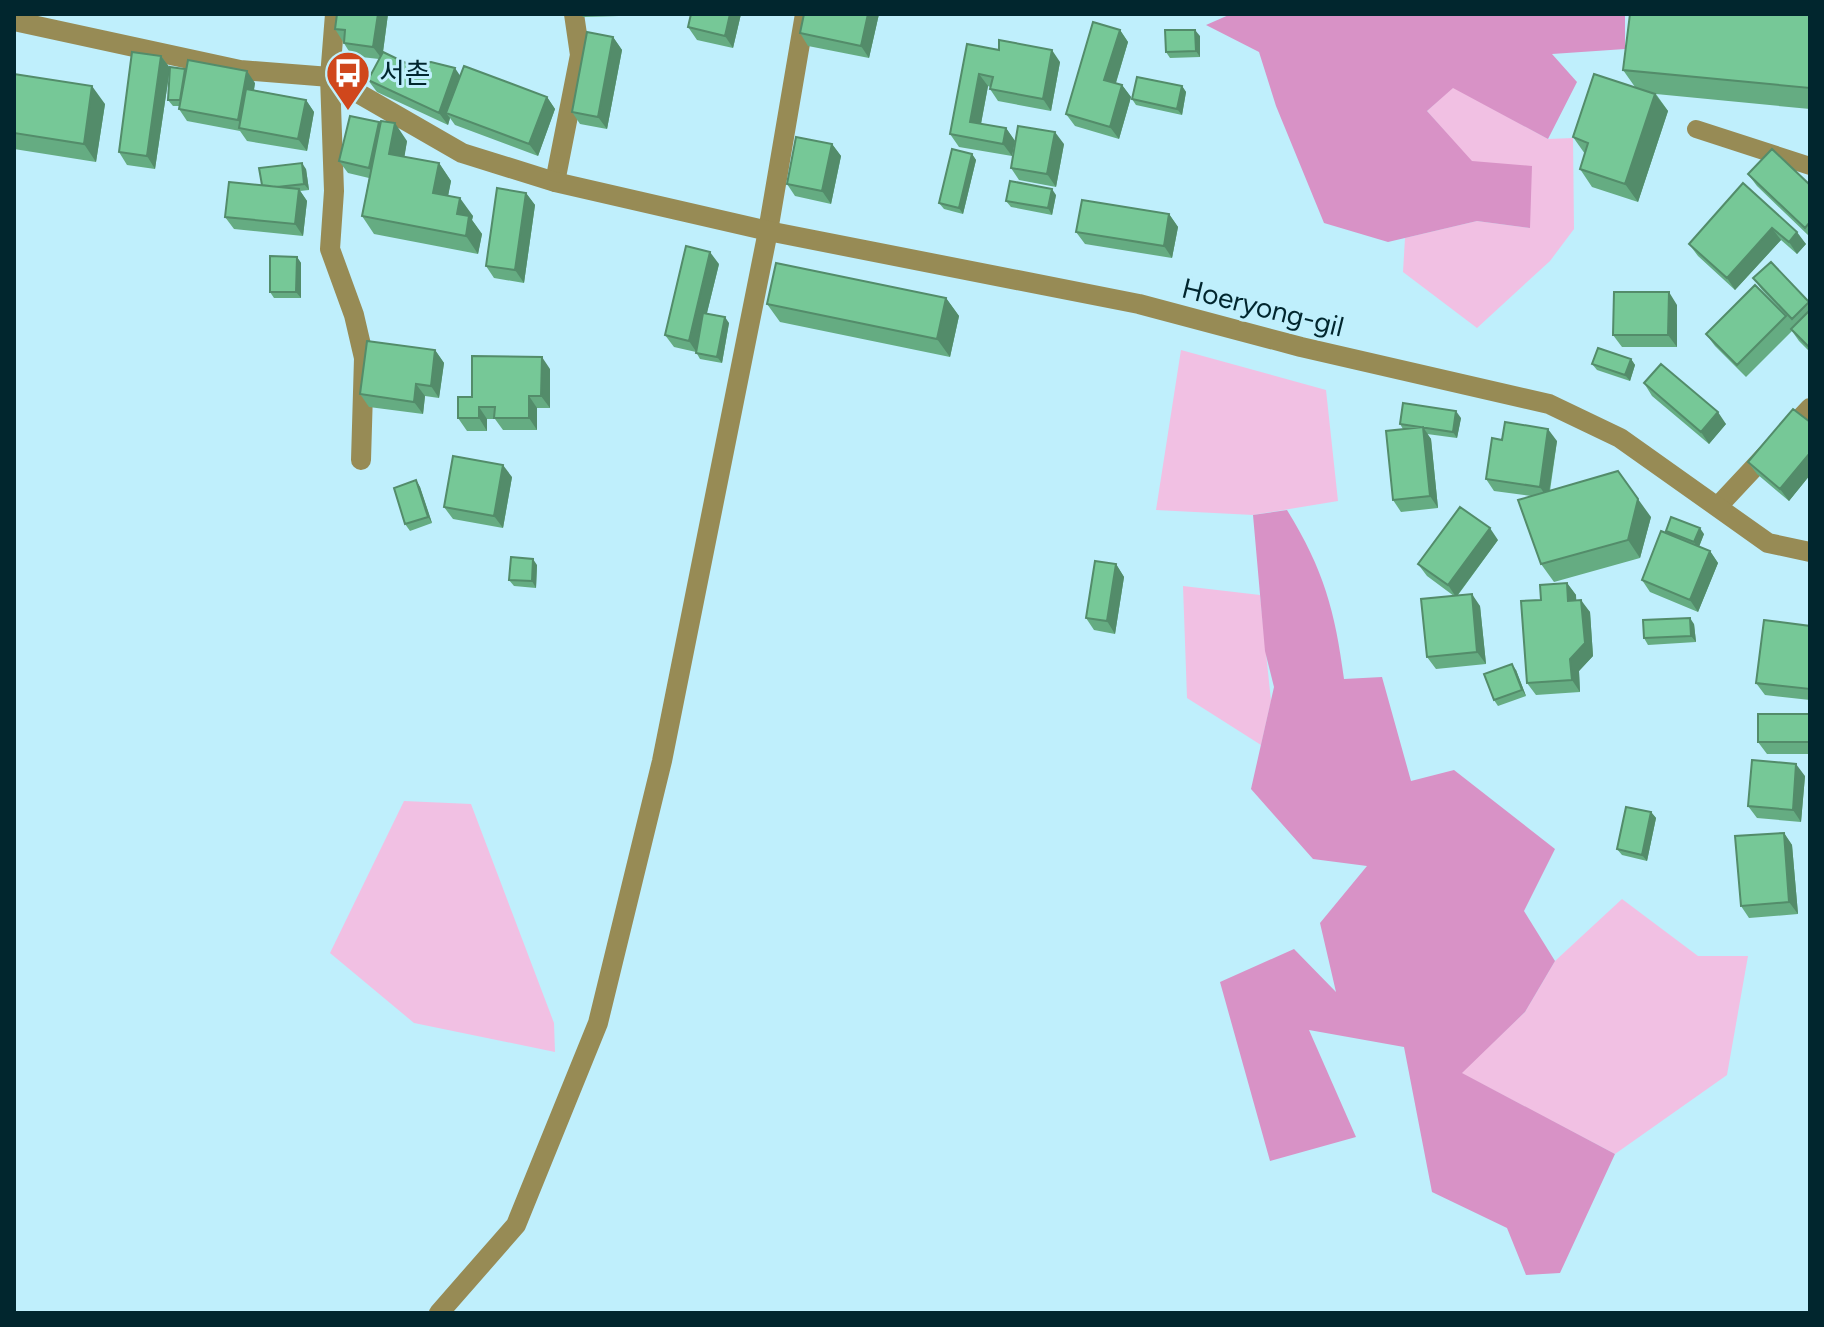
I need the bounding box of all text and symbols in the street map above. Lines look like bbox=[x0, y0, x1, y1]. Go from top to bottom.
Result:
bus stop icon: 서촌 bbox=[324, 49, 372, 112]
place label: 서촌 bbox=[379, 56, 431, 90]
street label: Hoeryong-gil bbox=[1179, 270, 1347, 344]

